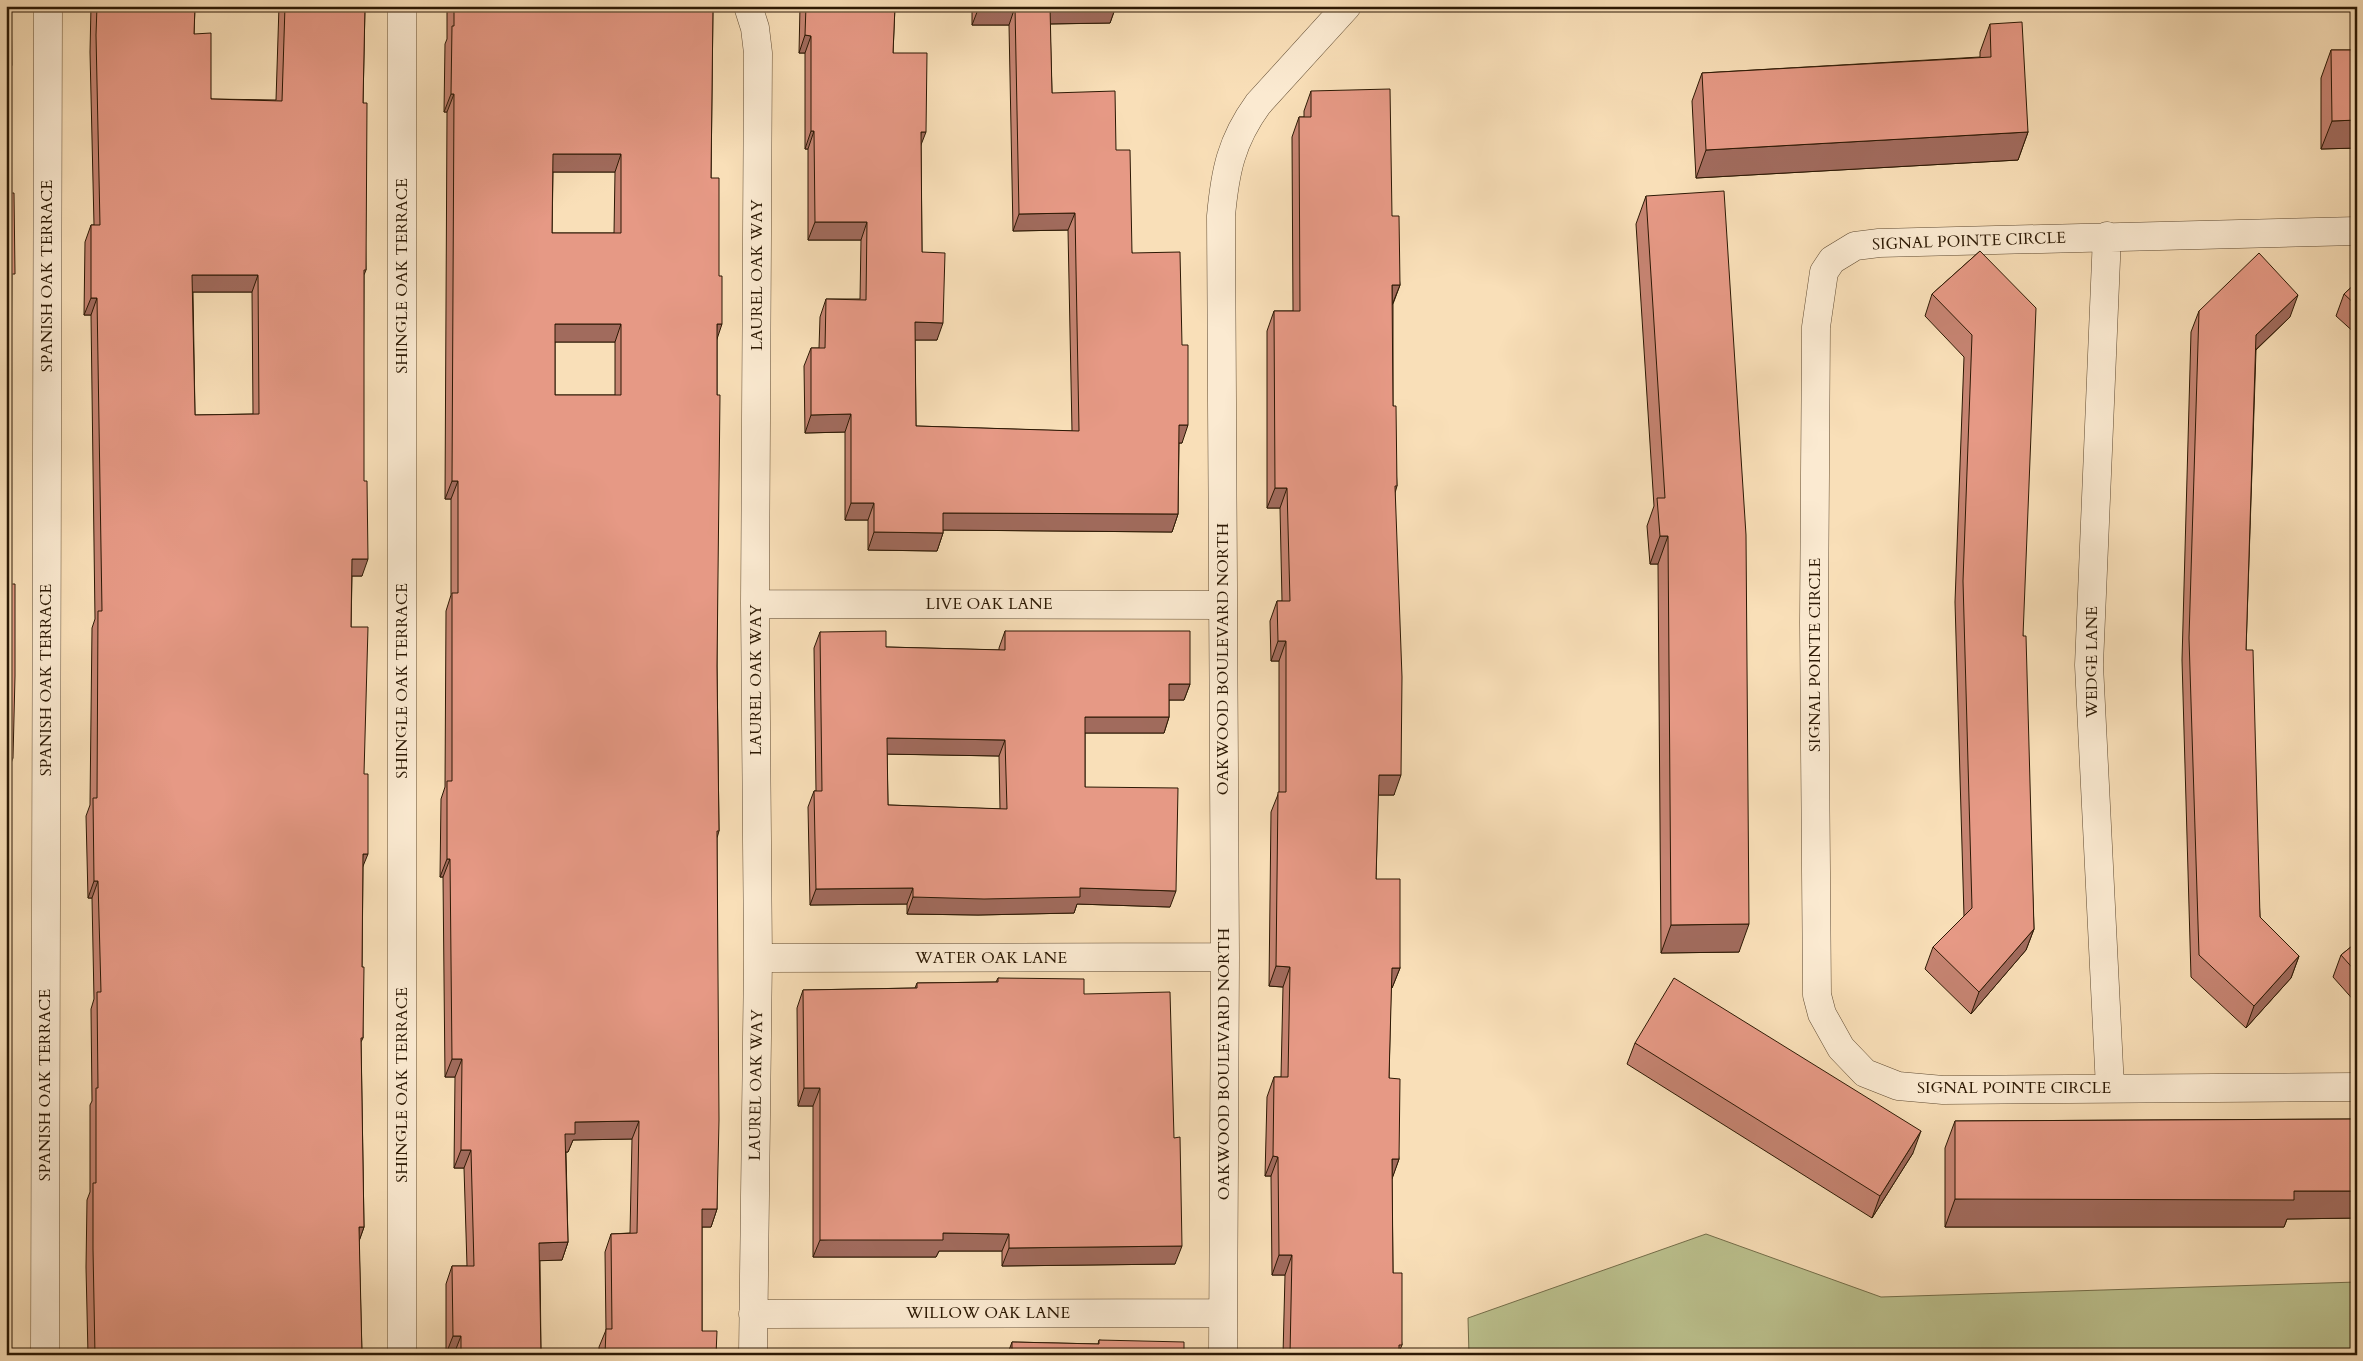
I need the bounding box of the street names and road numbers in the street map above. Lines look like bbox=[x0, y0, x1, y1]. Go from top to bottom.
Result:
street label: SHINGLE OAK TERRACE bbox=[391, 178, 413, 374]
street label: SPANISH OAK TERRACE bbox=[36, 180, 58, 372]
street label: LAUREL OAK WAY bbox=[746, 199, 768, 351]
street label: SIGNAL POINTE CIRCLE bbox=[1872, 227, 2066, 255]
street label: OAKWOOD BOULEVARD NORTH bbox=[1212, 523, 1234, 795]
street label: SIGNAL POINTE CIRCLE bbox=[1804, 558, 1826, 752]
street label: SHINGLE OAK TERRACE bbox=[391, 583, 413, 779]
street label: SPANISH OAK TERRACE bbox=[35, 584, 57, 776]
street label: LIVE OAK LANE bbox=[925, 593, 1053, 615]
street label: LAUREL OAK WAY bbox=[745, 604, 767, 756]
street label: WEDGE LANE bbox=[2081, 606, 2103, 719]
street label: OAKWOOD BOULEVARD NORTH bbox=[1213, 928, 1235, 1200]
street label: WATER OAK LANE bbox=[914, 947, 1067, 969]
street label: SHINGLE OAK TERRACE bbox=[391, 987, 413, 1183]
street label: SPANISH OAK TERRACE bbox=[34, 989, 56, 1181]
street label: LAUREL OAK WAY bbox=[744, 1009, 768, 1161]
street label: SIGNAL POINTE CIRCLE bbox=[1917, 1077, 2111, 1099]
street label: WILLOW OAK LANE bbox=[905, 1302, 1070, 1324]

